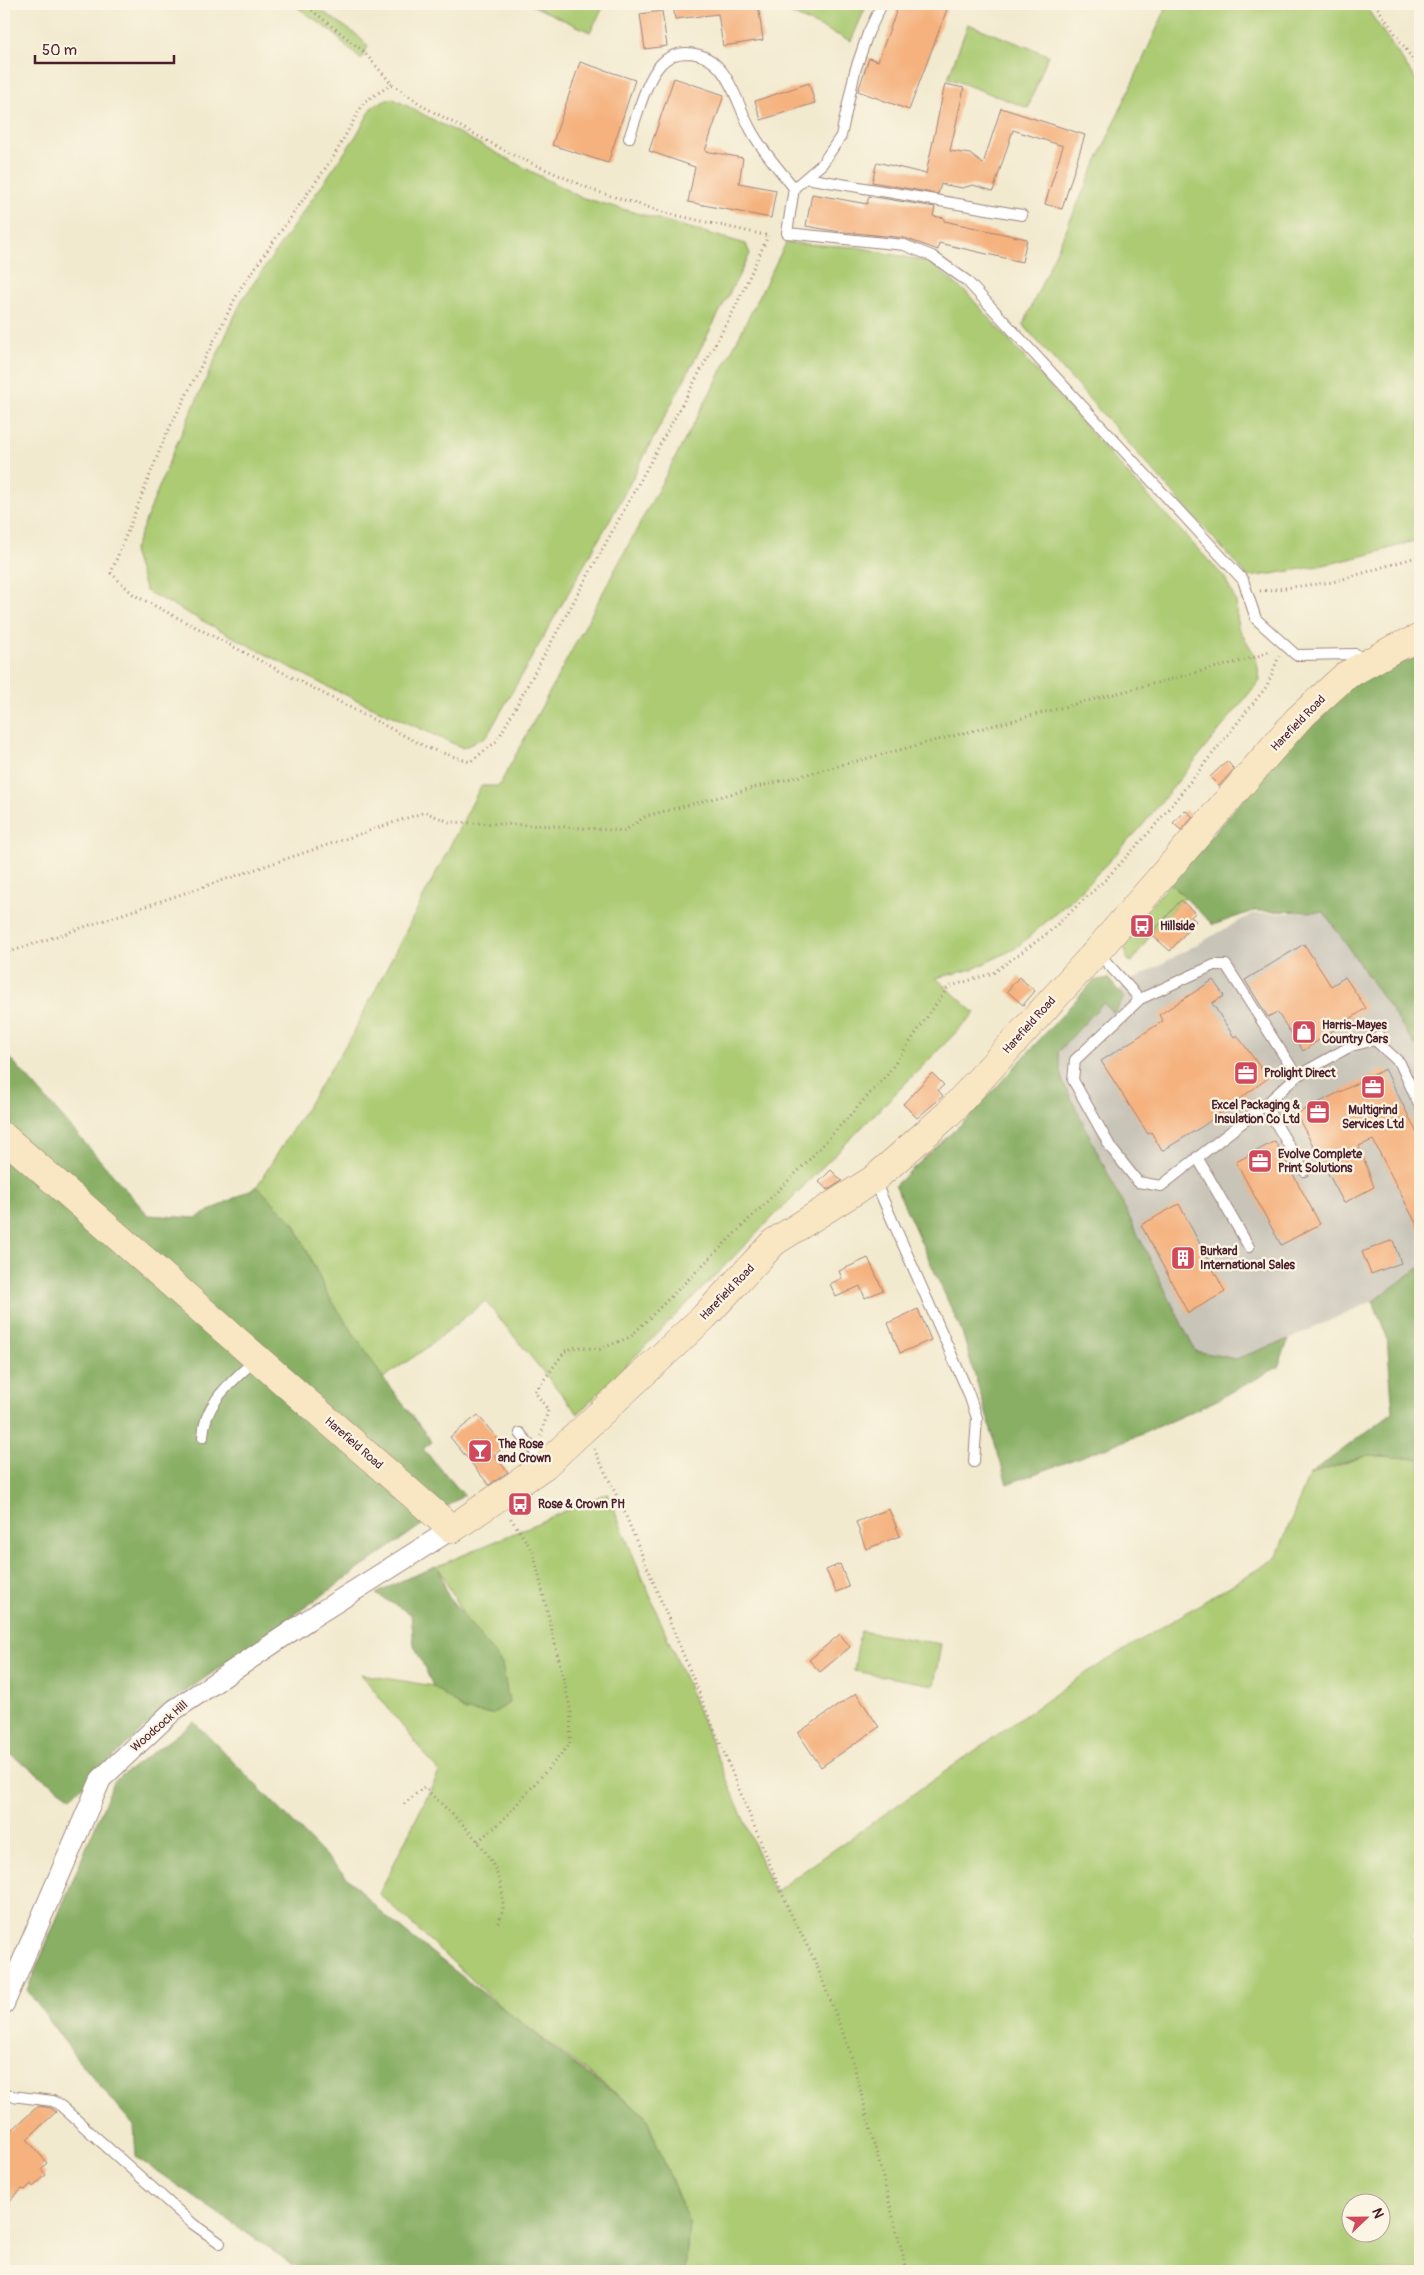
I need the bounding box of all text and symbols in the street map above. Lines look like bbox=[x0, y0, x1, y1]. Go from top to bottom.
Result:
scale bar bbox=[35, 32, 174, 64]
text: 50 m bbox=[42, 41, 77, 60]
street label: Harefield Road bbox=[1268, 692, 1329, 755]
bus stop icon: Hillside bbox=[1129, 913, 1155, 939]
place label: Hillside bbox=[1160, 919, 1196, 934]
street label: Harefield Road bbox=[1000, 993, 1059, 1057]
place label: Harris-Mayes Country Cars bbox=[1322, 1018, 1389, 1047]
shop icon: Harris-Mayes Country Cars bbox=[1291, 1019, 1317, 1045]
office icon: Prolight Direct bbox=[1233, 1060, 1259, 1086]
place label: Prolight Direct bbox=[1264, 1066, 1337, 1081]
office icon: Multigrind Services Ltd bbox=[1360, 1074, 1386, 1100]
place label: Excel Packaging & Insulation Co Ltd bbox=[1211, 1098, 1300, 1127]
office icon: Excel Packaging & Insulation Co Ltd bbox=[1305, 1099, 1331, 1125]
place label: Multigrind Services Ltd bbox=[1342, 1103, 1404, 1132]
place label: Evolve Complete Print Solutions bbox=[1278, 1147, 1363, 1176]
office icon: Evolve Complete Print Solutions bbox=[1247, 1148, 1273, 1174]
place label: Burkard International Sales bbox=[1200, 1244, 1296, 1273]
building icon: Burkard International Sales bbox=[1170, 1245, 1196, 1271]
street label: Harefield Road bbox=[697, 1261, 758, 1324]
street label: Harefield Road bbox=[321, 1414, 386, 1473]
place label: The Rose and Crown bbox=[497, 1437, 551, 1466]
bar icon: The Rose and Crown bbox=[467, 1438, 493, 1464]
bus stop icon: Rose & Crown PH bbox=[507, 1491, 533, 1517]
place label: Rose & Crown PH bbox=[538, 1497, 625, 1512]
street label: Woodcock Hill bbox=[128, 1697, 191, 1755]
north arrow bbox=[1342, 2192, 1392, 2242]
text: N bbox=[1368, 2206, 1387, 2221]

